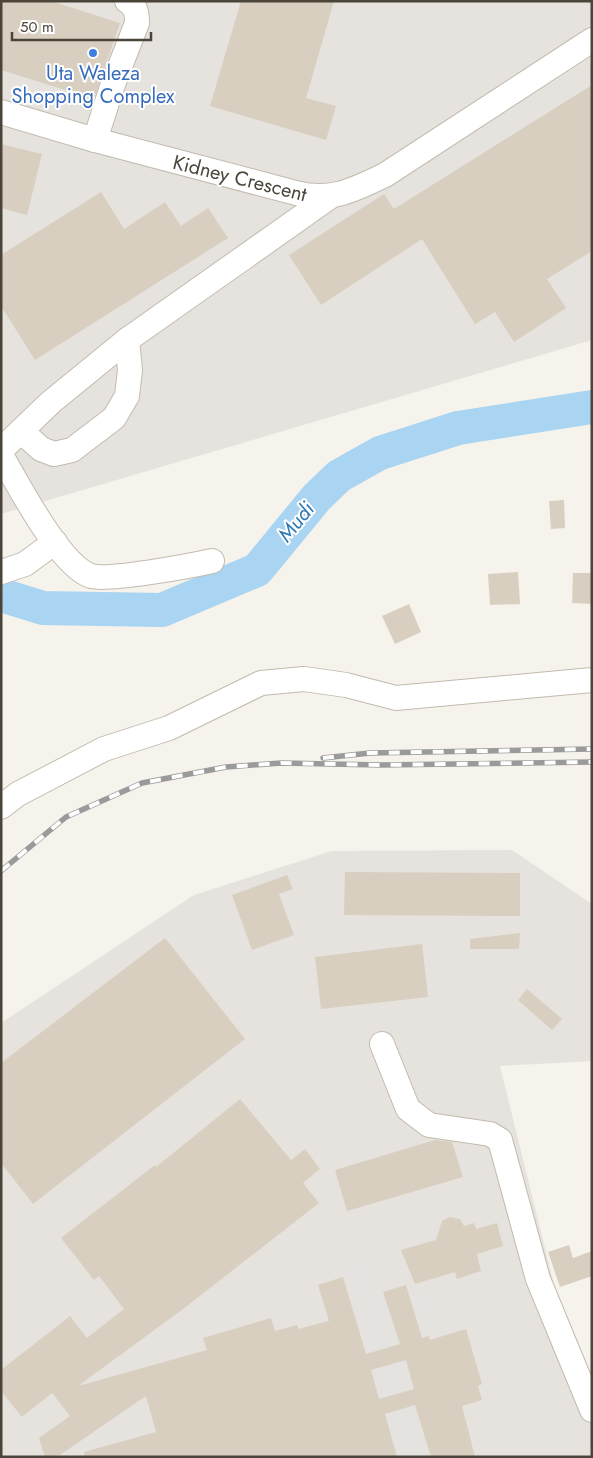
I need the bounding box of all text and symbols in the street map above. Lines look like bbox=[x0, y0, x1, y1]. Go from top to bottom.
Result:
scale bar bbox=[12, 10, 151, 42]
text: 50 m bbox=[20, 16, 54, 38]
marker: Uta Waleza Shopping Complex bbox=[87, 47, 99, 59]
place label: Uta Waleza Shopping Complex bbox=[12, 59, 175, 111]
street label: Kidney Crescent bbox=[170, 148, 310, 209]
water label: Mudi bbox=[270, 495, 322, 549]

